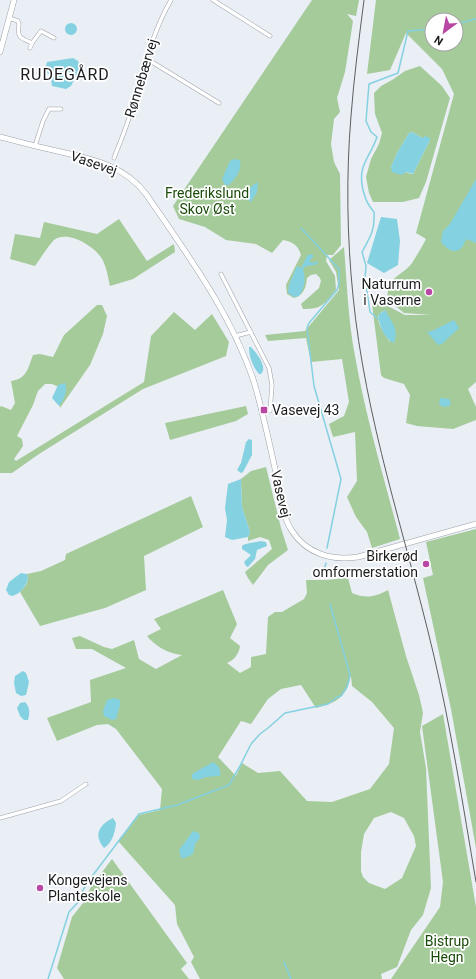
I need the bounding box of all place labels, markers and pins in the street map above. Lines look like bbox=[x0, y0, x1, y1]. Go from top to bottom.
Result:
place label: Naturrum i Vaserne bbox=[362, 276, 421, 308]
marker: Naturrum i Vaserne bbox=[424, 287, 434, 297]
place label: Vasevej 43 bbox=[272, 402, 339, 418]
marker: Vasevej 43 bbox=[259, 405, 269, 415]
place label: Birkerød omformerstation bbox=[313, 548, 418, 580]
marker: Birkerød omformerstation bbox=[421, 559, 431, 569]
place label: Kongevejens Planteskole bbox=[48, 872, 127, 904]
marker: Kongevejens Planteskole bbox=[35, 883, 45, 893]

